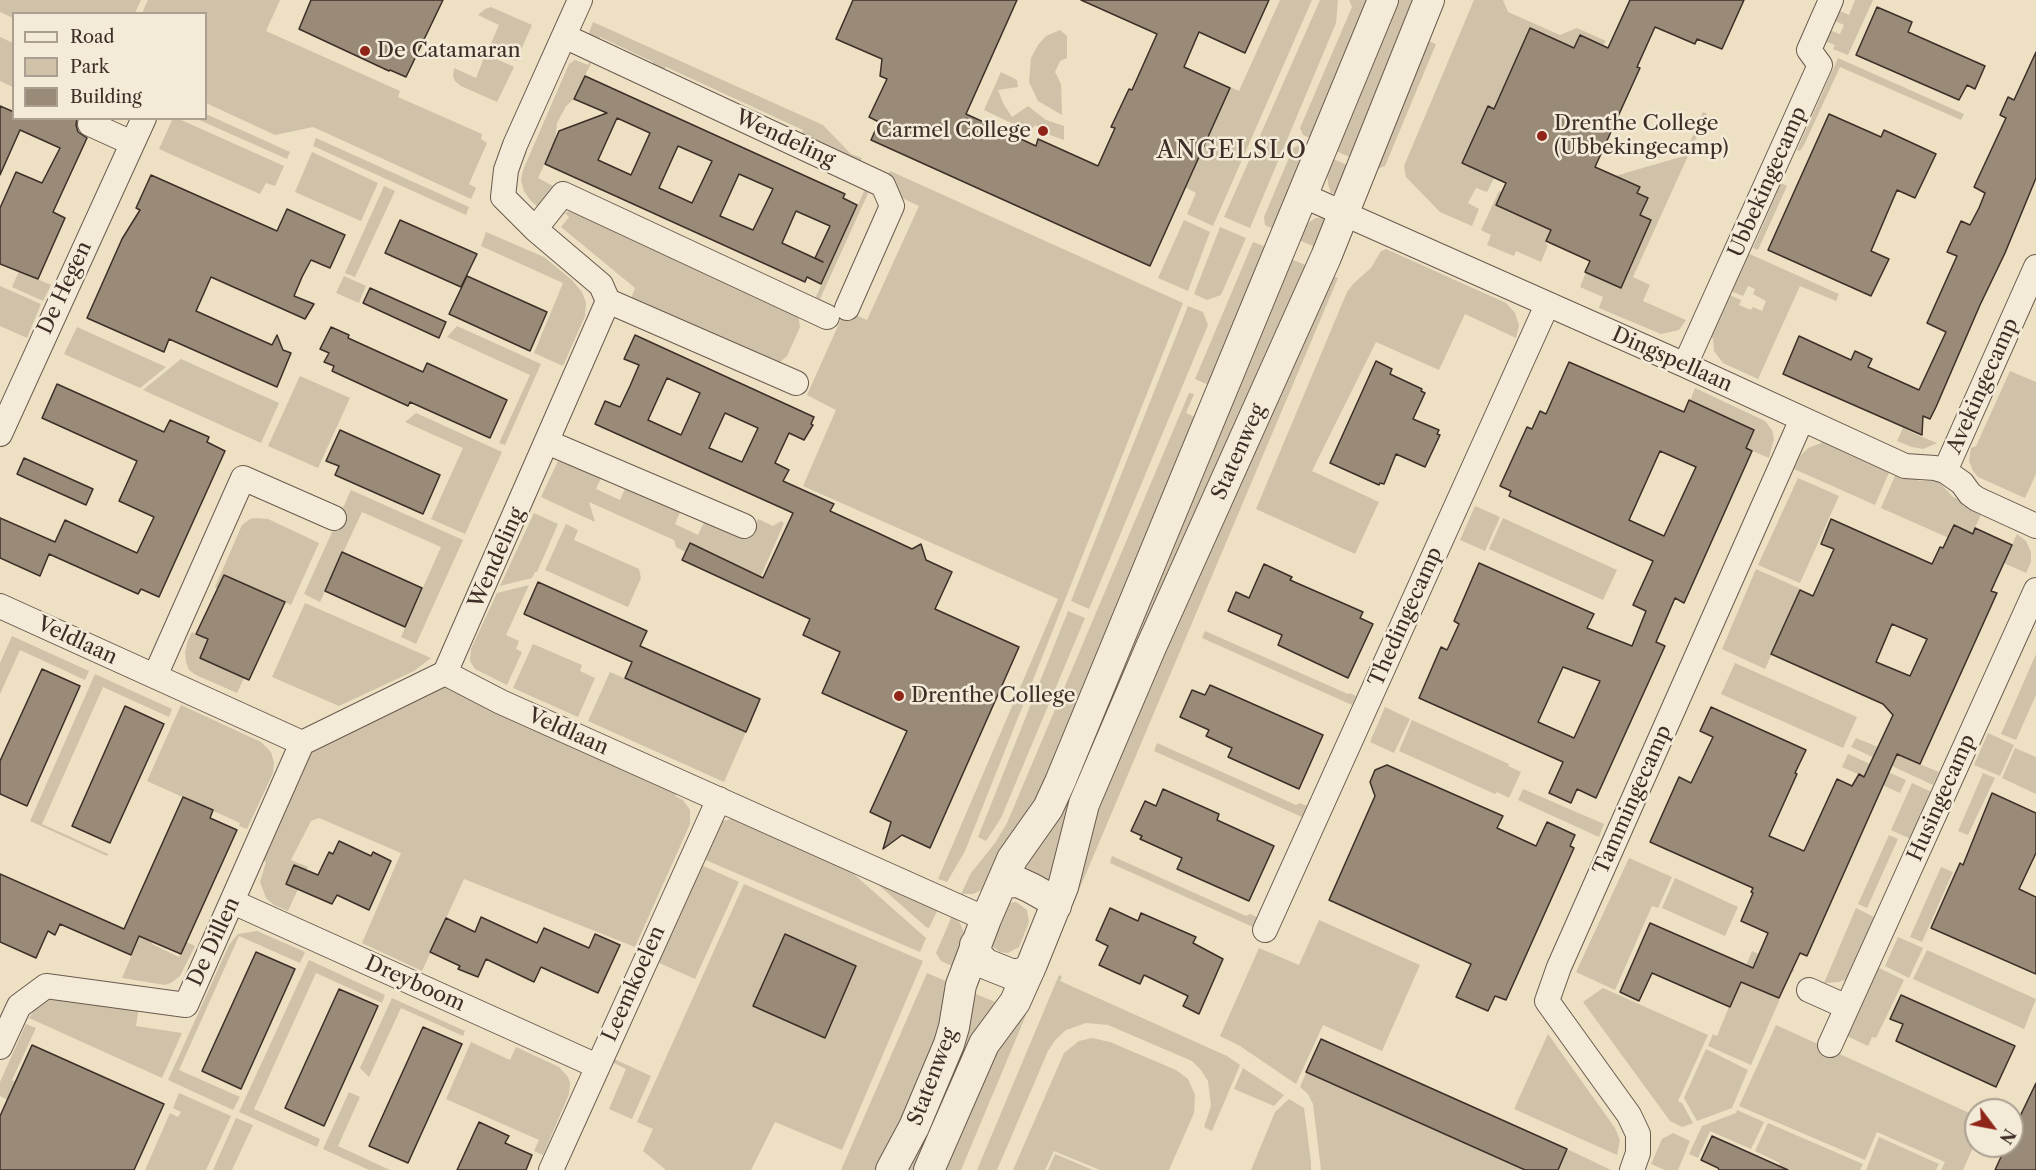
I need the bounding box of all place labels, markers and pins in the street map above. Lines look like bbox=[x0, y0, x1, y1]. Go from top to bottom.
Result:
place label: De Catamaran bbox=[377, 38, 521, 64]
marker: De Catamaran bbox=[358, 44, 372, 58]
place label: Drenthe College (Ubbekingecamp) bbox=[1554, 111, 1729, 161]
place label: Carmel College bbox=[876, 118, 1031, 144]
marker: Carmel College bbox=[1036, 124, 1050, 138]
marker: Drenthe College (Ubbekingecamp) bbox=[1535, 129, 1549, 143]
place label: Drenthe College bbox=[911, 683, 1075, 709]
marker: Drenthe College bbox=[892, 689, 906, 703]

